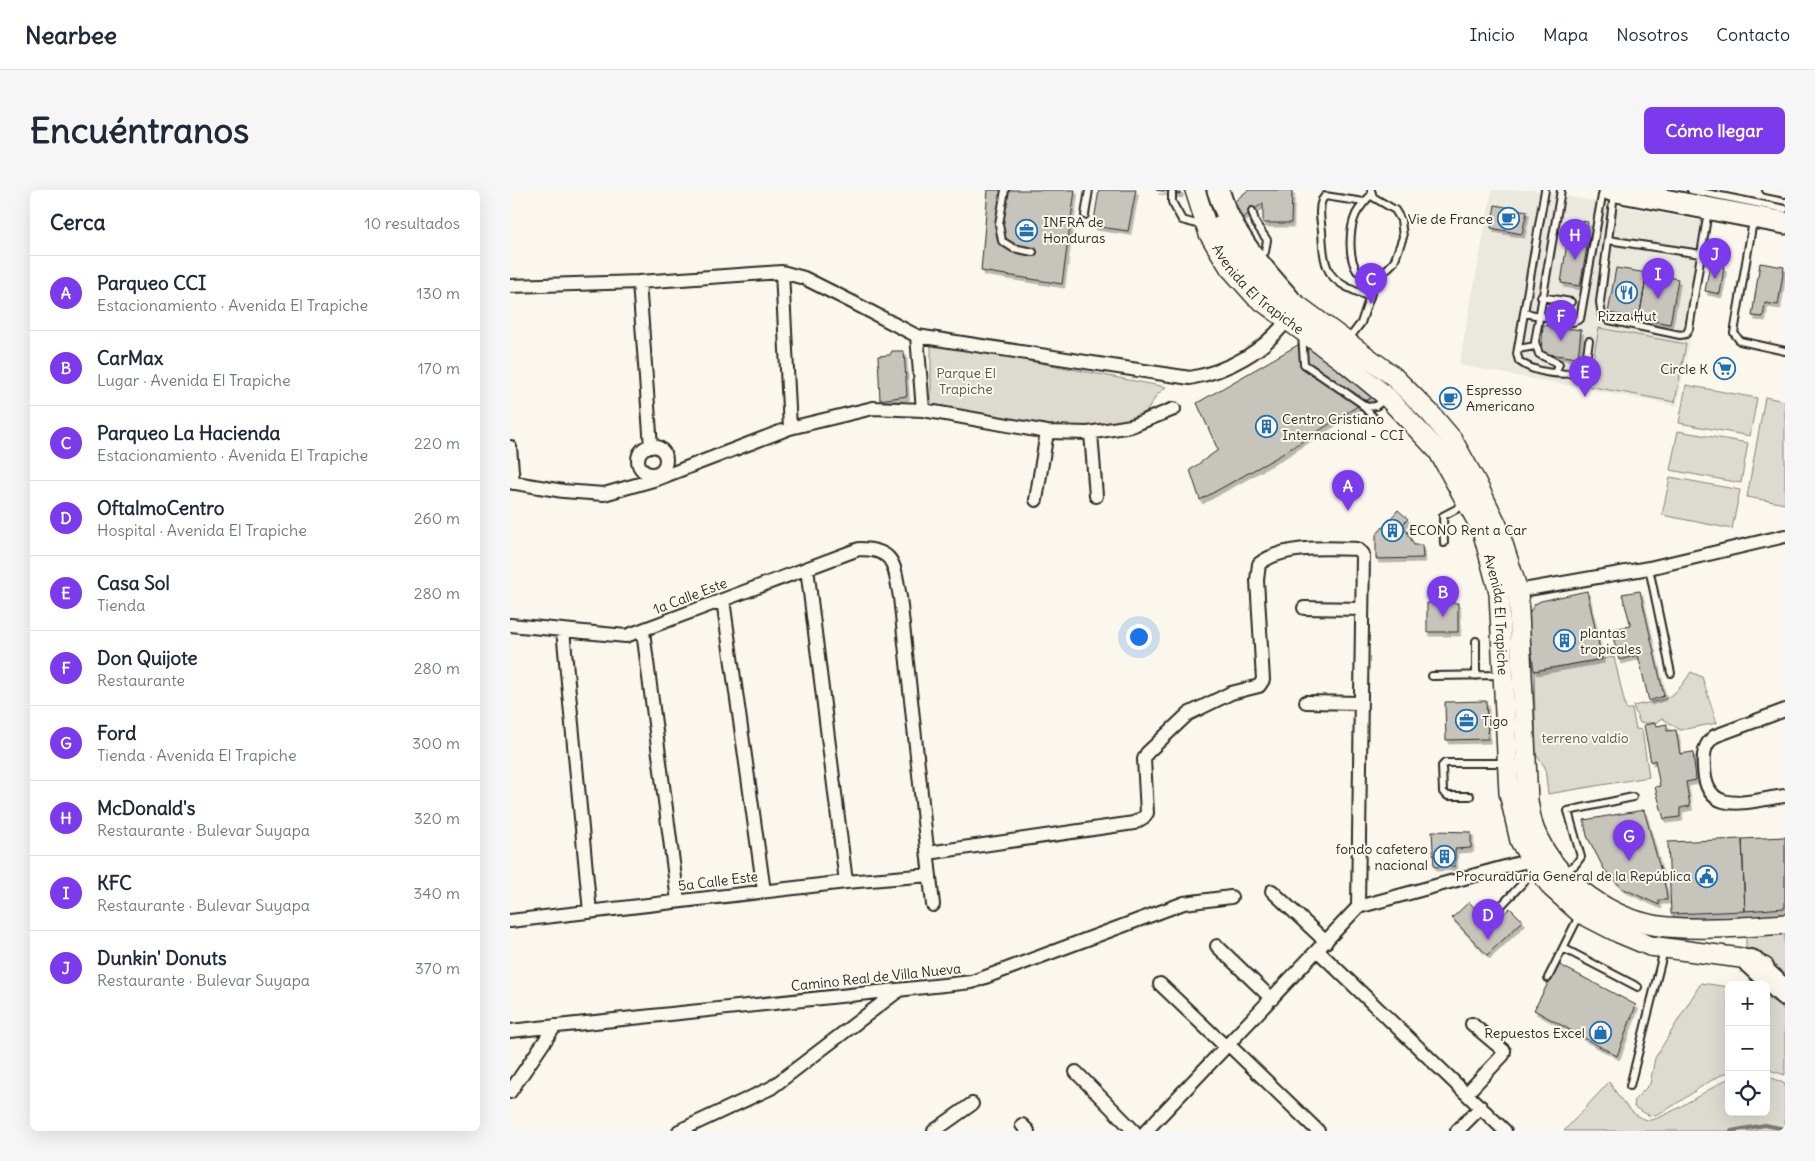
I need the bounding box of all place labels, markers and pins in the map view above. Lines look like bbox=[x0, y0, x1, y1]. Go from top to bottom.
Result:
cafe icon: Vie de France bbox=[1497, 207, 1521, 231]
place label: Vie de France bbox=[1408, 210, 1493, 228]
place label: INFRA de Honduras bbox=[1043, 213, 1105, 247]
office icon: INFRA de Honduras bbox=[1015, 218, 1039, 242]
pin: H bbox=[1559, 219, 1591, 260]
pin: J bbox=[1699, 238, 1731, 279]
pin: I bbox=[1642, 258, 1674, 299]
pin: C bbox=[1355, 263, 1387, 304]
restaurant icon: Pizza Hut bbox=[1615, 281, 1639, 305]
pin: F bbox=[1545, 300, 1577, 341]
place label: Pizza Hut bbox=[1597, 307, 1657, 325]
pin: E bbox=[1569, 356, 1601, 397]
supermarket icon: Circle K bbox=[1712, 357, 1736, 381]
place label: Circle K bbox=[1660, 360, 1708, 378]
place label: Espresso Americano bbox=[1466, 381, 1535, 415]
cafe icon: Espresso Americano bbox=[1438, 386, 1462, 410]
place label: Centro Cristiano Internacional - CCI bbox=[1282, 410, 1404, 444]
building icon: Centro Cristiano Internacional - CCI bbox=[1254, 415, 1278, 439]
pin: A bbox=[1332, 470, 1364, 511]
building icon: ECONO Rent a Car bbox=[1381, 518, 1405, 542]
place label: ECONO Rent a Car bbox=[1409, 521, 1527, 539]
pin: B bbox=[1427, 576, 1459, 617]
place label: plantas tropicales bbox=[1580, 624, 1641, 658]
building icon: plantas tropicales bbox=[1552, 629, 1576, 653]
office icon: Tigo bbox=[1454, 709, 1478, 733]
place label: Tigo bbox=[1482, 712, 1508, 730]
pin: G bbox=[1613, 820, 1645, 861]
place label: fondo cafetero nacional bbox=[1336, 840, 1428, 874]
building icon: fondo cafetero nacional bbox=[1432, 845, 1456, 869]
public building icon: Procuraduría General de la República bbox=[1695, 864, 1719, 888]
place label: Procuraduría General de la República bbox=[1456, 867, 1691, 885]
pin: D bbox=[1472, 899, 1504, 940]
shop icon: Repuestos Excel bbox=[1589, 1021, 1613, 1045]
place label: Repuestos Excel bbox=[1484, 1024, 1585, 1042]

